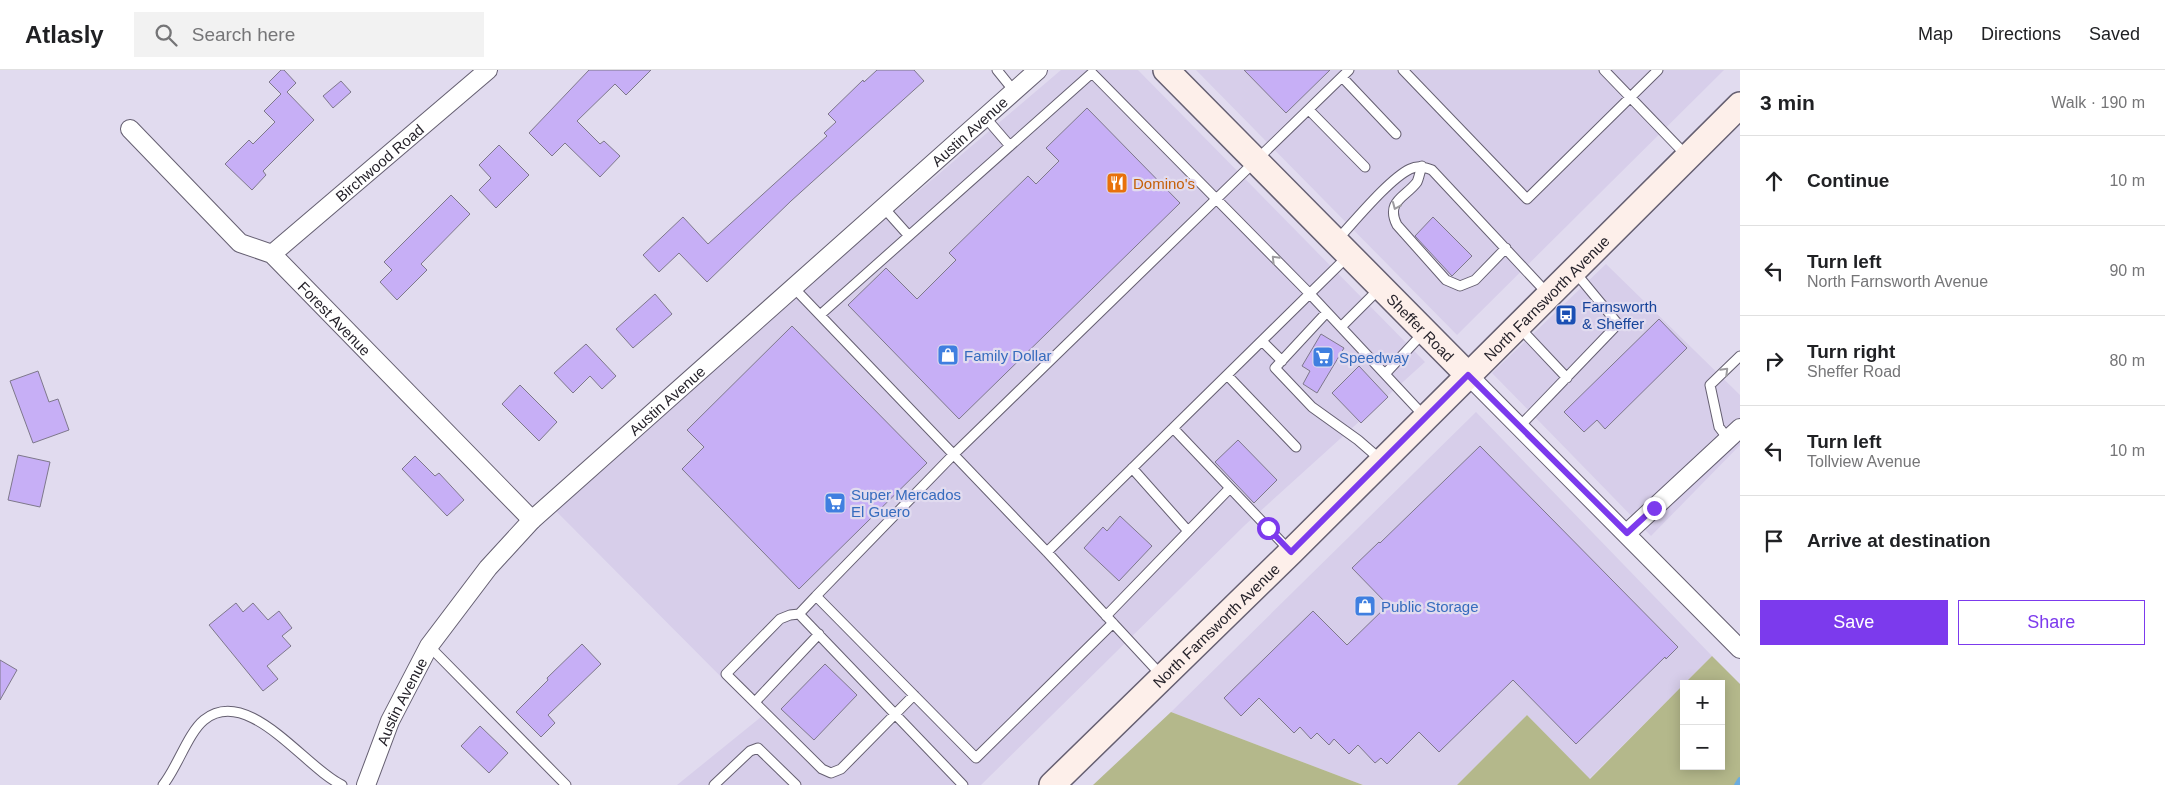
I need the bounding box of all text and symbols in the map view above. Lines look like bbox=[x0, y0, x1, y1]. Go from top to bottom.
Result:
search box bbox=[134, 12, 484, 57]
text: Atlasly bbox=[25, 21, 104, 48]
icon: search bbox=[152, 21, 180, 49]
text: Search here bbox=[192, 24, 295, 45]
text: Map bbox=[1918, 24, 1953, 44]
text: Directions bbox=[1981, 24, 2061, 44]
text: Saved bbox=[2089, 24, 2140, 44]
text: 3 min bbox=[1760, 91, 1815, 114]
street label: Austin Avenue bbox=[928, 93, 1011, 169]
text: Walk · 190 m bbox=[2051, 94, 2145, 111]
street label: Birchwood Road bbox=[332, 120, 427, 205]
icon: ahead bbox=[1760, 167, 1788, 195]
text: Continue bbox=[1807, 170, 1889, 191]
restaurant icon: Domino's bbox=[1105, 171, 1129, 195]
text: 10 m bbox=[2109, 172, 2145, 189]
place label: Domino's bbox=[1133, 175, 1195, 192]
one-way arrow bbox=[1393, 200, 1403, 209]
street label: North Farnsworth Avenue bbox=[1480, 232, 1612, 364]
text: Turn left bbox=[1807, 251, 1882, 272]
one-way arrow bbox=[1272, 256, 1281, 265]
icon: left bbox=[1760, 257, 1788, 285]
text: 90 m bbox=[2109, 262, 2145, 279]
text: North Farnsworth Avenue bbox=[1807, 273, 1988, 290]
street label: Forest Avenue bbox=[295, 278, 375, 359]
street label: Sheffer Road bbox=[1384, 290, 1458, 365]
place label: Farnsworth & Sheffer bbox=[1582, 298, 1657, 332]
bus stop icon: Farnsworth & Sheffer bbox=[1554, 303, 1578, 327]
text: Turn right bbox=[1807, 341, 1895, 362]
shop icon: Family Dollar bbox=[936, 343, 960, 367]
supermarket icon: Speedway bbox=[1311, 345, 1335, 369]
place label: Family Dollar bbox=[964, 347, 1052, 364]
icon: right bbox=[1760, 347, 1788, 375]
place label: Speedway bbox=[1339, 349, 1410, 366]
text: 80 m bbox=[2109, 352, 2145, 369]
street label: Austin Avenue bbox=[625, 362, 708, 438]
text: Sheffer Road bbox=[1807, 363, 1901, 380]
one-way arrow bbox=[1719, 367, 1728, 376]
text: Turn left bbox=[1807, 431, 1882, 452]
icon: left bbox=[1760, 437, 1788, 465]
text: 10 m bbox=[2109, 442, 2145, 459]
text: Tollview Avenue bbox=[1807, 453, 1921, 470]
place label: Super Mercados El Guero bbox=[851, 486, 961, 520]
supermarket icon: Super Mercados El Guero bbox=[823, 491, 847, 515]
route end bbox=[1643, 497, 1666, 520]
route start bbox=[1257, 517, 1280, 540]
icon: arrive bbox=[1760, 527, 1788, 555]
text: Arrive at destination bbox=[1807, 530, 1991, 551]
street label: North Farnsworth Avenue bbox=[1149, 560, 1283, 691]
shop icon: Public Storage bbox=[1353, 594, 1377, 618]
place label: Public Storage bbox=[1381, 598, 1479, 615]
button: Save bbox=[1760, 600, 1948, 645]
button: Share bbox=[1958, 600, 2145, 645]
street label: Austin Avenue bbox=[373, 655, 430, 748]
map controls bbox=[1680, 680, 1725, 770]
button: + bbox=[1680, 680, 1725, 725]
button: − bbox=[1680, 725, 1725, 770]

